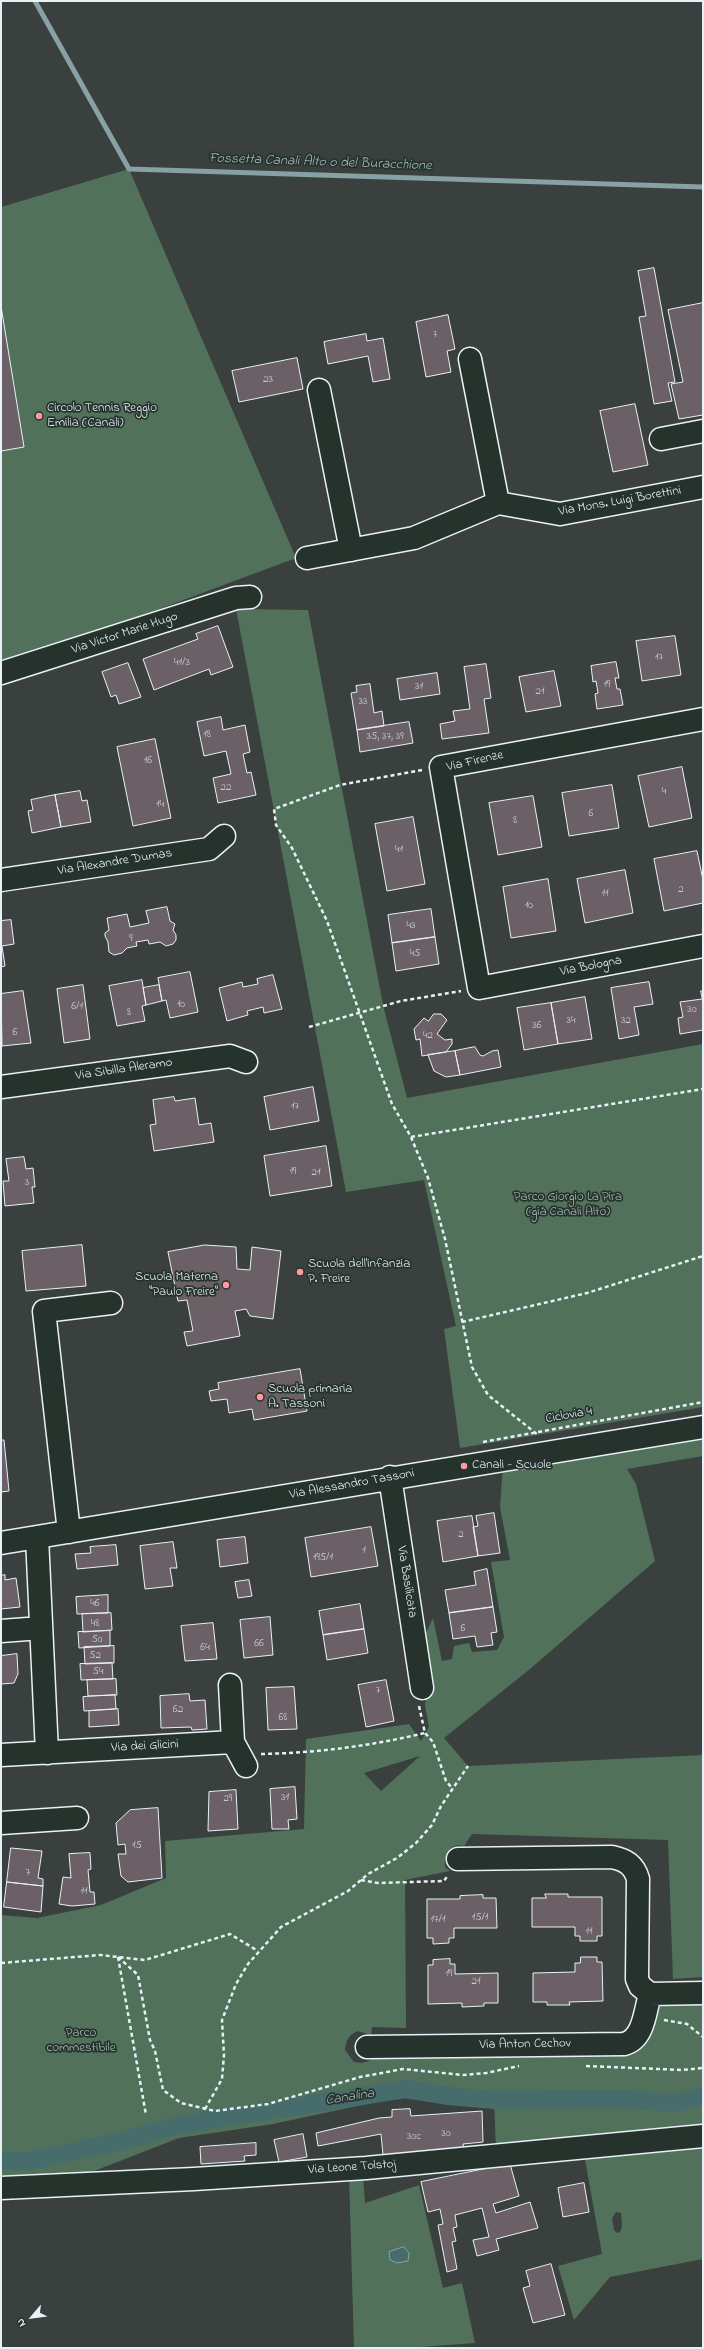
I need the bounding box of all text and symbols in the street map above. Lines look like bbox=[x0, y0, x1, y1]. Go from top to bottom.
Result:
water label: Fossetta Canali Alto o del Buracchione bbox=[208, 151, 432, 175]
house number: 7 bbox=[433, 328, 437, 342]
house number: 23 bbox=[263, 373, 273, 387]
place label: Circolo Tennis Reggio Emilia (Canali) bbox=[47, 401, 157, 432]
marker: Circolo Tennis Reggio Emilia (Canali) bbox=[34, 411, 44, 421]
street label: Via Mons. Luigi Borettini bbox=[558, 484, 682, 520]
street label: Via Victor Marie Hugo bbox=[70, 609, 180, 659]
house number: 17 bbox=[655, 651, 663, 665]
house number: 41/3 bbox=[174, 656, 190, 670]
house number: 19 bbox=[604, 678, 610, 692]
house number: 31 bbox=[415, 680, 423, 694]
house number: 21 bbox=[536, 685, 544, 699]
house number: 33 bbox=[358, 695, 368, 709]
house number: 18 bbox=[203, 728, 211, 742]
house number: 35, 37, 39 bbox=[366, 730, 404, 744]
street label: Via Firenze bbox=[445, 748, 505, 776]
house number: 16 bbox=[144, 754, 152, 768]
house number: 22 bbox=[221, 781, 231, 795]
house number: 4 bbox=[662, 785, 666, 799]
house number: 14 bbox=[156, 798, 164, 812]
house number: 6 bbox=[589, 807, 593, 821]
house number: 8 bbox=[513, 814, 517, 828]
house number: 41 bbox=[395, 843, 403, 857]
street label: Via Alexandre Dumas bbox=[57, 846, 173, 880]
house number: 2 bbox=[678, 883, 684, 897]
house number: 11 bbox=[602, 887, 608, 901]
house number: 10 bbox=[525, 899, 533, 913]
house number: 43 bbox=[406, 919, 416, 933]
house number: 9 bbox=[129, 932, 133, 946]
house number: 45 bbox=[410, 947, 420, 961]
street label: Via Bologna bbox=[559, 953, 623, 981]
house number: 10 bbox=[177, 998, 185, 1012]
house number: 6/1 bbox=[71, 1000, 83, 1014]
house number: 30 bbox=[687, 1003, 697, 1017]
house number: 8 bbox=[127, 1006, 131, 1020]
house number: 34 bbox=[566, 1014, 576, 1028]
house number: 32 bbox=[621, 1014, 631, 1028]
house number: 36 bbox=[532, 1019, 542, 1033]
house number: 6 bbox=[13, 1026, 17, 1040]
house number: 42 bbox=[423, 1029, 433, 1043]
street label: Via Sibilla Aleramo bbox=[74, 1055, 174, 1085]
house number: 17 bbox=[291, 1100, 299, 1114]
house number: 19 bbox=[290, 1165, 296, 1179]
house number: 21 bbox=[312, 1166, 320, 1180]
house number: 3 bbox=[25, 1176, 29, 1190]
park label: Parco Giorgio La Pira (già Canali Alto) bbox=[514, 1190, 622, 1221]
place label: Scuola dell'infanzia P. Freire bbox=[308, 1257, 410, 1288]
marker: Scuola dell'infanzia P. Freire bbox=[295, 1267, 305, 1277]
place label: Scuola Materna "Paulo Freire" bbox=[135, 1270, 218, 1301]
marker: Scuola Materna "Paulo Freire" bbox=[221, 1280, 231, 1290]
place label: Scuola primaria A. Tassoni bbox=[268, 1382, 352, 1413]
marker: Scuola primaria A. Tassoni bbox=[255, 1392, 265, 1402]
street label: Ciclovia 4 bbox=[544, 1404, 594, 1428]
place label: Canali - Scuole bbox=[472, 1458, 551, 1474]
marker: Canali - Scuole bbox=[459, 1461, 469, 1471]
street label: Via Alessandro Tassoni bbox=[288, 1466, 416, 1504]
house number: 2 bbox=[458, 1528, 464, 1542]
house number: 1 bbox=[362, 1544, 366, 1558]
street label: Via Basilicata bbox=[393, 1545, 419, 1619]
house number: 195/1 bbox=[313, 1551, 333, 1565]
house number: 46 bbox=[90, 1597, 100, 1611]
house number: 48 bbox=[91, 1617, 99, 1631]
house number: 6 bbox=[461, 1622, 465, 1636]
house number: 50 bbox=[91, 1633, 103, 1647]
house number: 66 bbox=[254, 1637, 264, 1651]
house number: 64 bbox=[200, 1641, 210, 1655]
house number: 52 bbox=[89, 1649, 101, 1663]
house number: 54 bbox=[93, 1665, 103, 1679]
house number: 7 bbox=[376, 1684, 380, 1698]
house number: 62 bbox=[173, 1703, 183, 1717]
house number: 68 bbox=[279, 1711, 287, 1725]
street label: Via dei Glicini bbox=[111, 1737, 179, 1757]
house number: 31 bbox=[281, 1791, 289, 1805]
house number: 29 bbox=[224, 1792, 232, 1806]
house number: 15 bbox=[132, 1839, 142, 1853]
house number: 7 bbox=[26, 1866, 30, 1880]
house number: 11 bbox=[81, 1885, 87, 1899]
house number: 15/1 bbox=[472, 1911, 488, 1925]
house number: 17/1 bbox=[431, 1913, 445, 1927]
house number: 11 bbox=[586, 1925, 592, 1939]
house number: 19 bbox=[446, 1967, 452, 1981]
house number: 21 bbox=[472, 1975, 480, 1989]
park label: Parco commestibile bbox=[46, 2026, 116, 2057]
street label: Via Anton Cechov bbox=[479, 2036, 571, 2054]
water label: Canalina bbox=[324, 2086, 376, 2110]
house number: 30 bbox=[441, 2127, 451, 2141]
house number: 30c bbox=[407, 2130, 421, 2144]
street label: Via Leone Tolstoj bbox=[308, 2157, 396, 2179]
north arrow bbox=[12, 2297, 52, 2337]
text: N bbox=[13, 2316, 30, 2330]

